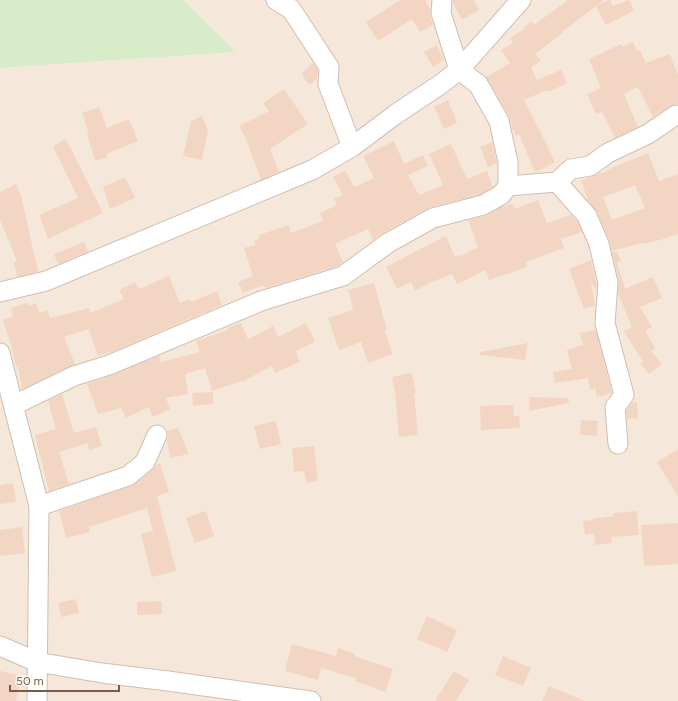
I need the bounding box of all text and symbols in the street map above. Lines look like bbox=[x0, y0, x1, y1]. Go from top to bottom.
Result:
scale bar bbox=[10, 667, 119, 693]
text: 50 m bbox=[16, 674, 44, 688]

